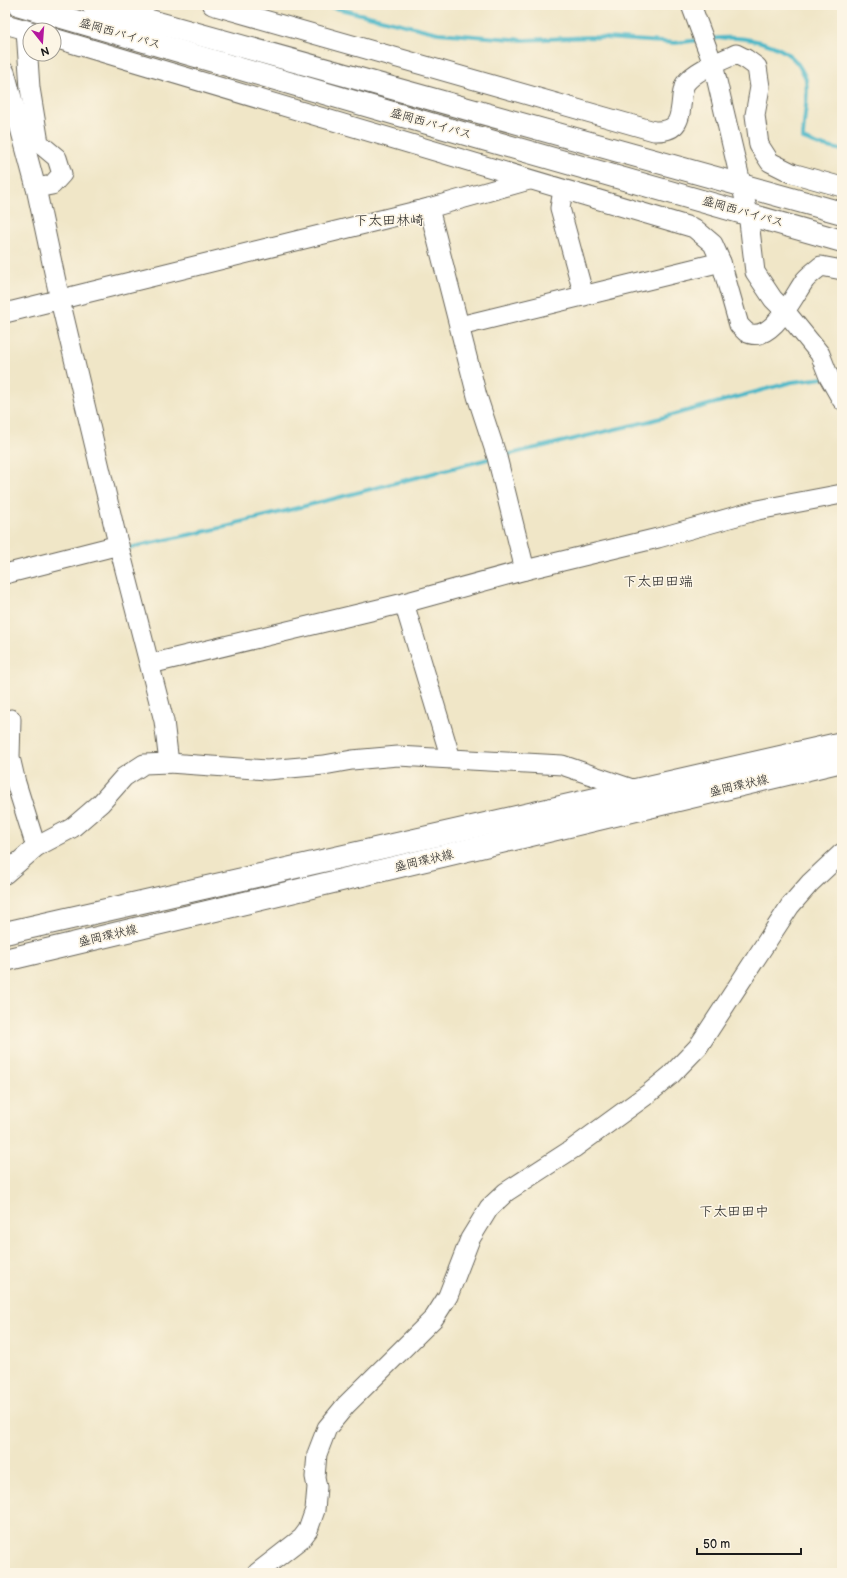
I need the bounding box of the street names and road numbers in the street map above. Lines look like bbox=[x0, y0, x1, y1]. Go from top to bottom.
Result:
street label: 盛岡西バイパス bbox=[78, 15, 162, 53]
street label: 盛岡西バイパス bbox=[389, 105, 473, 143]
street label: 盛岡西バイパス bbox=[701, 193, 785, 231]
street label: 盛岡環状線 bbox=[708, 772, 770, 800]
street label: 盛岡環状線 bbox=[393, 847, 455, 875]
street label: 盛岡環状線 bbox=[77, 922, 139, 950]

